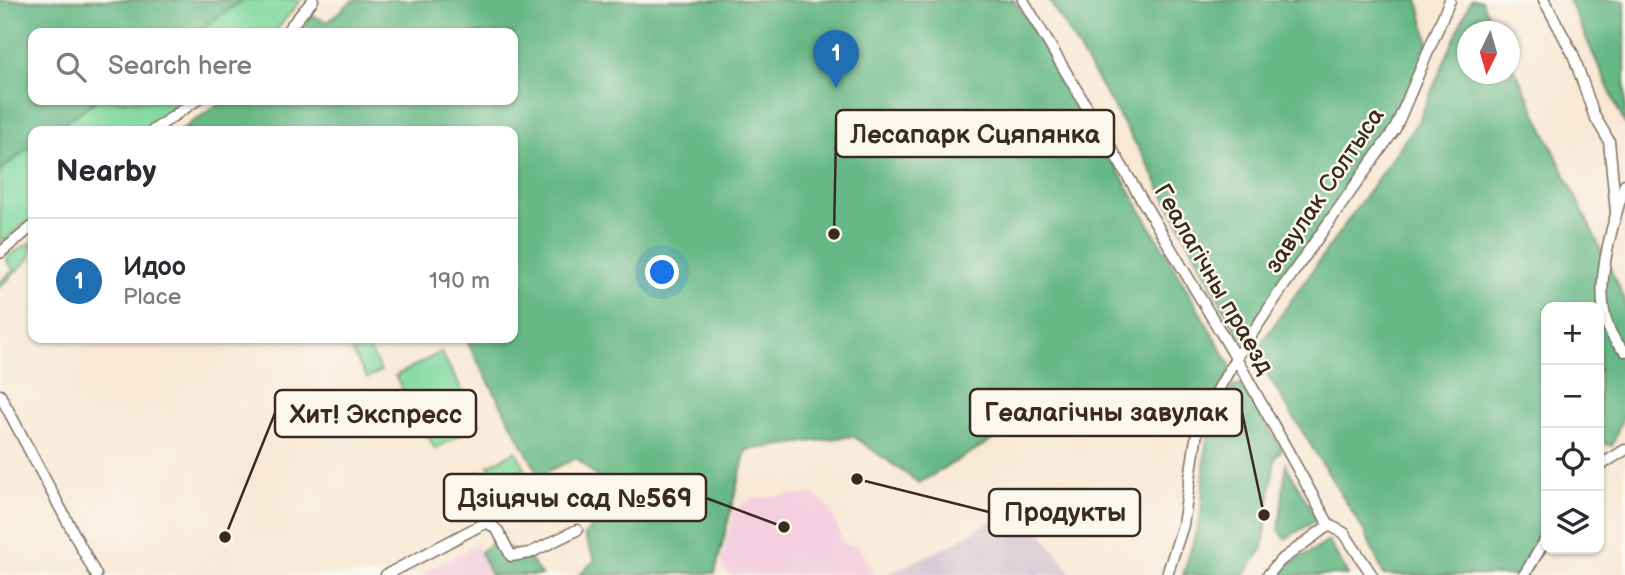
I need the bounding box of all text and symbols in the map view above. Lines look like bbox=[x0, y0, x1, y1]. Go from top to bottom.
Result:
north arrow bbox=[1457, 21, 1520, 84]
search box bbox=[28, 28, 518, 105]
pin: 1 bbox=[813, 30, 859, 88]
icon: search bbox=[52, 48, 90, 86]
text: Search here bbox=[108, 51, 252, 82]
street label: завулак Солтыса bbox=[1258, 102, 1390, 278]
callout: Лесапарк Сцяпянка bbox=[836, 110, 1114, 157]
text: Лесапарк Сцяпянка bbox=[849, 120, 1101, 151]
text: Nearby bbox=[56, 154, 156, 190]
street label: Геалагічны праезд bbox=[1147, 179, 1280, 380]
text: Идоо bbox=[123, 252, 186, 283]
your location bbox=[645, 255, 679, 289]
text: 1 bbox=[74, 267, 84, 295]
text: 190 m bbox=[429, 267, 490, 295]
text: Place bbox=[123, 283, 181, 311]
map controls bbox=[1541, 302, 1604, 554]
button: + bbox=[1541, 302, 1604, 365]
button: − bbox=[1541, 365, 1604, 428]
callout: Геалагічны завулак bbox=[970, 389, 1242, 436]
callout: Хит! Экспресс bbox=[275, 390, 476, 437]
text: Геалагічны завулак bbox=[984, 398, 1229, 429]
text: Хит! Экспресс bbox=[289, 400, 462, 431]
button: locate bbox=[1541, 428, 1604, 491]
callout: Дзіцячы сад №569 bbox=[444, 474, 706, 521]
text: Дзіцячы сад №569 bbox=[458, 484, 692, 515]
callout: Продукты bbox=[989, 489, 1140, 536]
button: layers bbox=[1541, 491, 1604, 554]
text: Продукты bbox=[1004, 498, 1126, 529]

